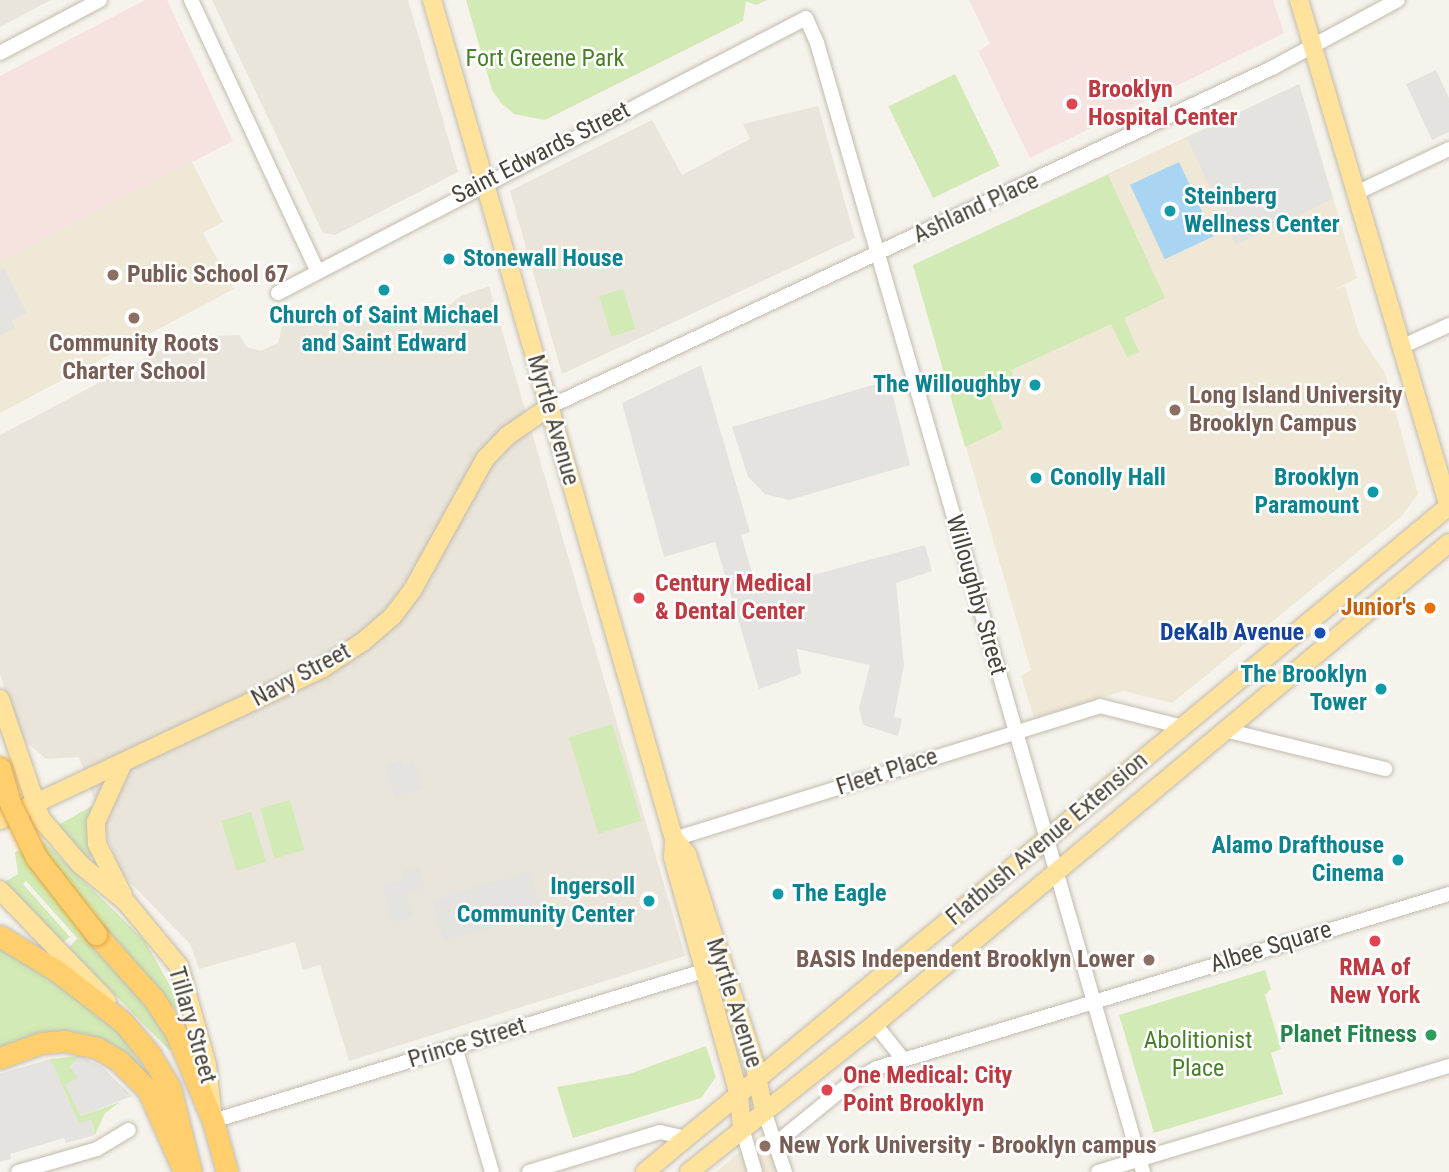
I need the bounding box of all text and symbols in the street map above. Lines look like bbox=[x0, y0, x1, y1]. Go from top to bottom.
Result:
park label: Fort Greene Park bbox=[466, 45, 624, 73]
place label: Brooklyn Hospital Center bbox=[1088, 76, 1238, 132]
marker: Brooklyn Hospital Center bbox=[1062, 94, 1082, 114]
street label: Saint Edwards Street bbox=[447, 96, 635, 210]
street label: Ashland Place bbox=[909, 166, 1043, 250]
place label: Steinberg Wellness Center bbox=[1184, 183, 1340, 239]
marker: Steinberg Wellness Center bbox=[1162, 203, 1178, 219]
place label: Stonewall House bbox=[463, 245, 623, 273]
marker: Stonewall House bbox=[441, 251, 457, 267]
place label: Public School 67 bbox=[127, 261, 289, 289]
marker: Public School 67 bbox=[105, 267, 121, 283]
marker: Church of Saint Michael and Saint Edward bbox=[376, 282, 392, 298]
place label: Church of Saint Michael and Saint Edward bbox=[269, 302, 499, 358]
marker: Community Roots Charter School bbox=[126, 310, 142, 326]
place label: Community Roots Charter School bbox=[49, 330, 219, 386]
street label: Myrtle Avenue bbox=[521, 351, 585, 489]
place label: The Willoughby bbox=[873, 371, 1021, 399]
marker: The Willoughby bbox=[1027, 377, 1043, 393]
place label: Long Island University Brooklyn Campus bbox=[1189, 382, 1402, 438]
marker: Long Island University Brooklyn Campus bbox=[1167, 402, 1183, 418]
place label: Conolly Hall bbox=[1050, 464, 1166, 492]
place label: Brooklyn Paramount bbox=[1255, 464, 1359, 520]
marker: Conolly Hall bbox=[1028, 470, 1044, 486]
marker: Brooklyn Paramount bbox=[1365, 484, 1381, 500]
street label: Willoughby Street bbox=[939, 512, 1013, 678]
place label: Century Medical & Dental Center bbox=[655, 570, 812, 626]
marker: Century Medical & Dental Center bbox=[629, 588, 649, 608]
place label: Junior's bbox=[1341, 594, 1416, 622]
marker: Junior's bbox=[1422, 600, 1438, 616]
place label: DeKalb Avenue bbox=[1160, 619, 1304, 647]
marker: DeKalb Avenue bbox=[1310, 623, 1330, 643]
street label: Navy Street bbox=[246, 637, 356, 713]
place label: The Brooklyn Tower bbox=[1240, 661, 1367, 717]
marker: The Brooklyn Tower bbox=[1373, 681, 1389, 697]
street label: Fleet Place bbox=[833, 742, 941, 802]
street label: Flatbush Avenue Extension bbox=[940, 746, 1154, 932]
place label: Alamo Drafthouse Cinema bbox=[1211, 832, 1384, 888]
marker: Alamo Drafthouse Cinema bbox=[1390, 852, 1406, 868]
place label: Ingersoll Community Center bbox=[457, 873, 635, 929]
place label: The Eagle bbox=[792, 880, 887, 908]
marker: The Eagle bbox=[770, 886, 786, 902]
marker: Ingersoll Community Center bbox=[641, 893, 657, 909]
street label: Albee Square bbox=[1207, 915, 1335, 979]
marker: RMA of New York bbox=[1365, 931, 1385, 951]
street label: Myrtle Avenue bbox=[700, 935, 768, 1071]
place label: BASIS Independent Brooklyn Lower bbox=[796, 946, 1135, 974]
marker: BASIS Independent Brooklyn Lower bbox=[1141, 952, 1157, 968]
place label: RMA of New York bbox=[1330, 954, 1420, 1010]
street label: Tillary Street bbox=[162, 963, 222, 1087]
street label: Prince Street bbox=[405, 1011, 529, 1075]
place label: Planet Fitness bbox=[1280, 1021, 1417, 1049]
park label: Abolitionist Place bbox=[1144, 1027, 1252, 1083]
marker: Planet Fitness bbox=[1423, 1027, 1439, 1043]
place label: One Medical: City Point Brooklyn bbox=[843, 1062, 1012, 1118]
marker: One Medical: City Point Brooklyn bbox=[817, 1080, 837, 1100]
place label: New York University - Brooklyn campus bbox=[779, 1132, 1157, 1160]
marker: New York University - Brooklyn campus bbox=[757, 1138, 773, 1154]

